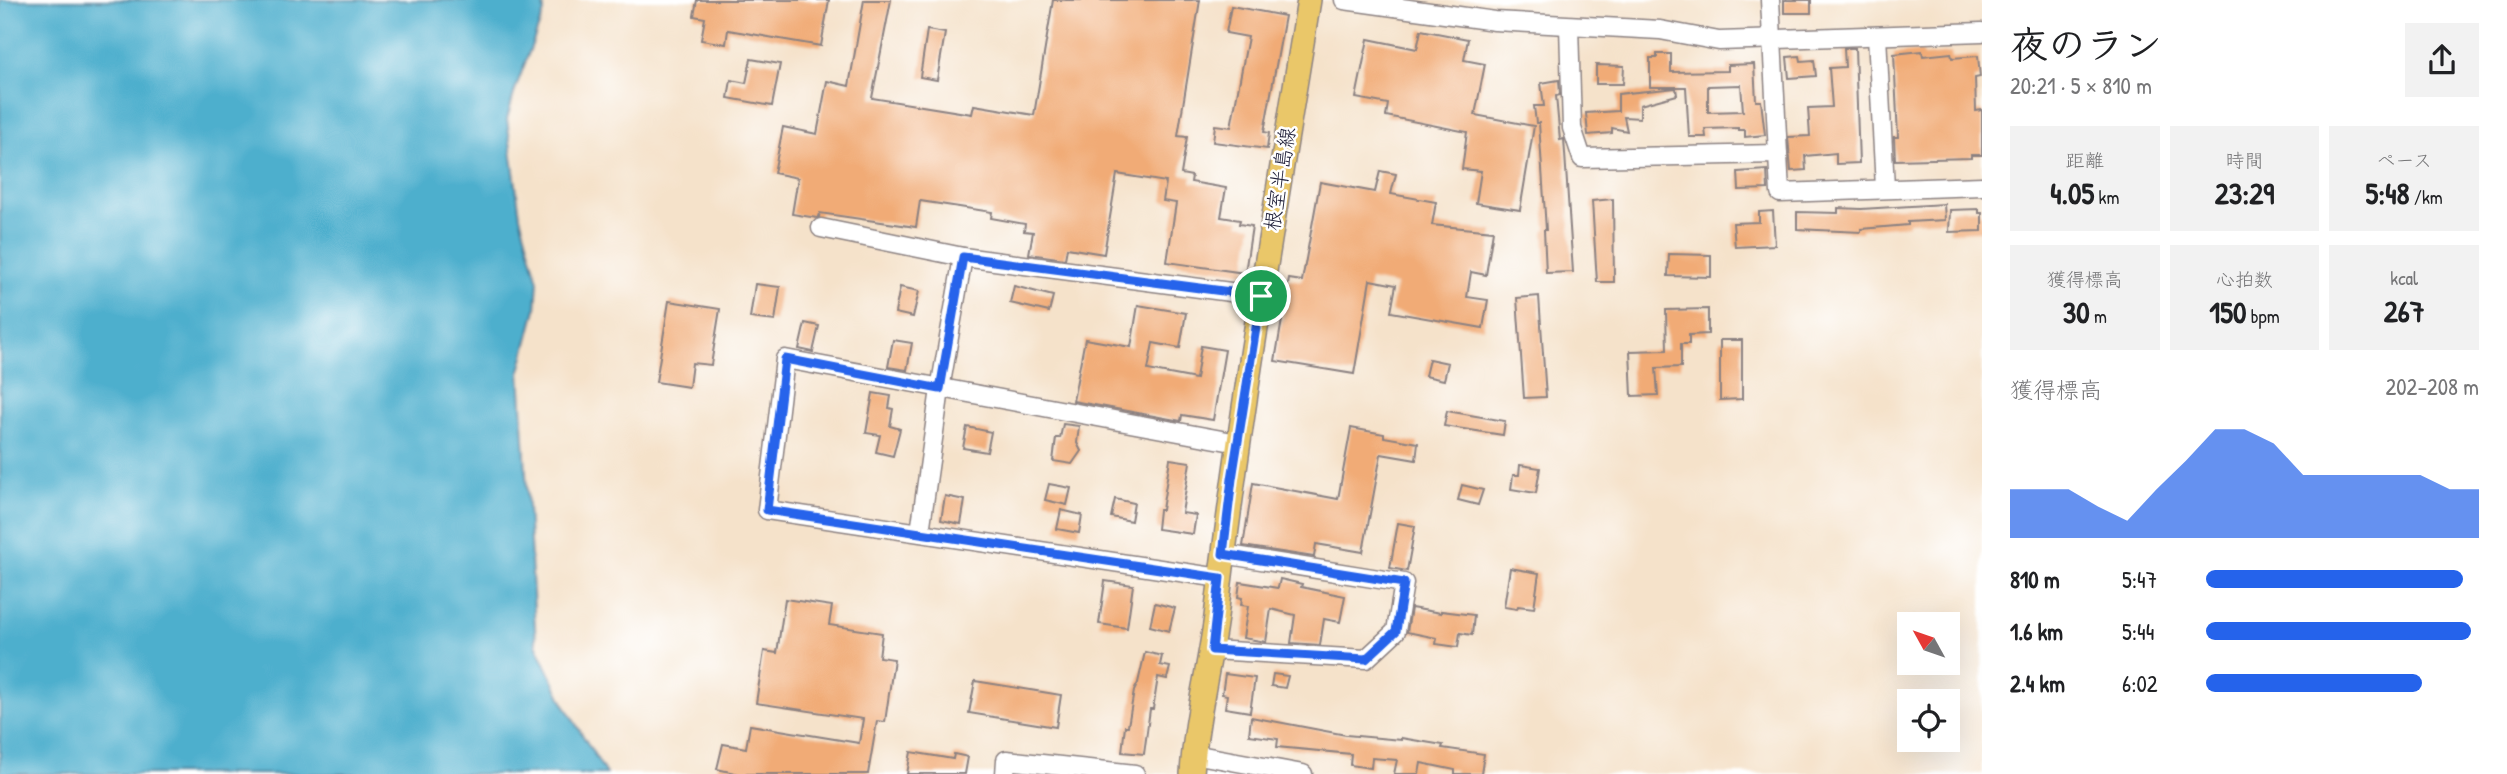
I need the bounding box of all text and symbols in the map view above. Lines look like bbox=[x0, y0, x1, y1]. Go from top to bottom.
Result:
text: 夜のラン bbox=[2010, 18, 2162, 70]
button: share bbox=[2405, 23, 2479, 97]
text: 20:21 · 5 × 810 m bbox=[2010, 70, 2152, 101]
street label: 根室半島線 bbox=[1257, 125, 1302, 233]
text: 距離 bbox=[2066, 147, 2104, 173]
text: 時間 bbox=[2225, 147, 2264, 173]
text: ペース bbox=[2376, 147, 2432, 173]
text: 4.05 bbox=[2050, 173, 2094, 213]
text: 23:29 bbox=[2215, 173, 2274, 213]
text: 5:48 bbox=[2366, 173, 2410, 213]
text: km bbox=[2094, 184, 2119, 210]
text: /km bbox=[2410, 184, 2443, 210]
text: kcal bbox=[2390, 265, 2418, 291]
pin bbox=[1231, 266, 1291, 326]
text: 獲得標高 bbox=[2047, 266, 2123, 292]
text: 心拍数 bbox=[2216, 266, 2273, 292]
icon: arrive bbox=[1242, 277, 1280, 315]
text: 267 bbox=[2384, 291, 2425, 331]
text: 30 bbox=[2063, 292, 2090, 332]
text: 150 bbox=[2209, 292, 2246, 332]
text: m bbox=[2090, 303, 2107, 329]
text: bpm bbox=[2246, 303, 2280, 329]
text: 202–208 m bbox=[2386, 371, 2479, 402]
text: 獲得標高 bbox=[2010, 374, 2102, 405]
text: 810 m bbox=[2010, 564, 2060, 595]
text: 5:47 bbox=[2122, 564, 2157, 595]
north arrow bbox=[1897, 612, 1960, 676]
map controls bbox=[1897, 612, 1960, 752]
text: 1.6 km bbox=[2010, 616, 2063, 647]
text: 5:44 bbox=[2122, 616, 2154, 647]
text: 2.4 km bbox=[2010, 668, 2065, 699]
text: 6:02 bbox=[2122, 668, 2158, 699]
button: locate bbox=[1897, 689, 1960, 752]

